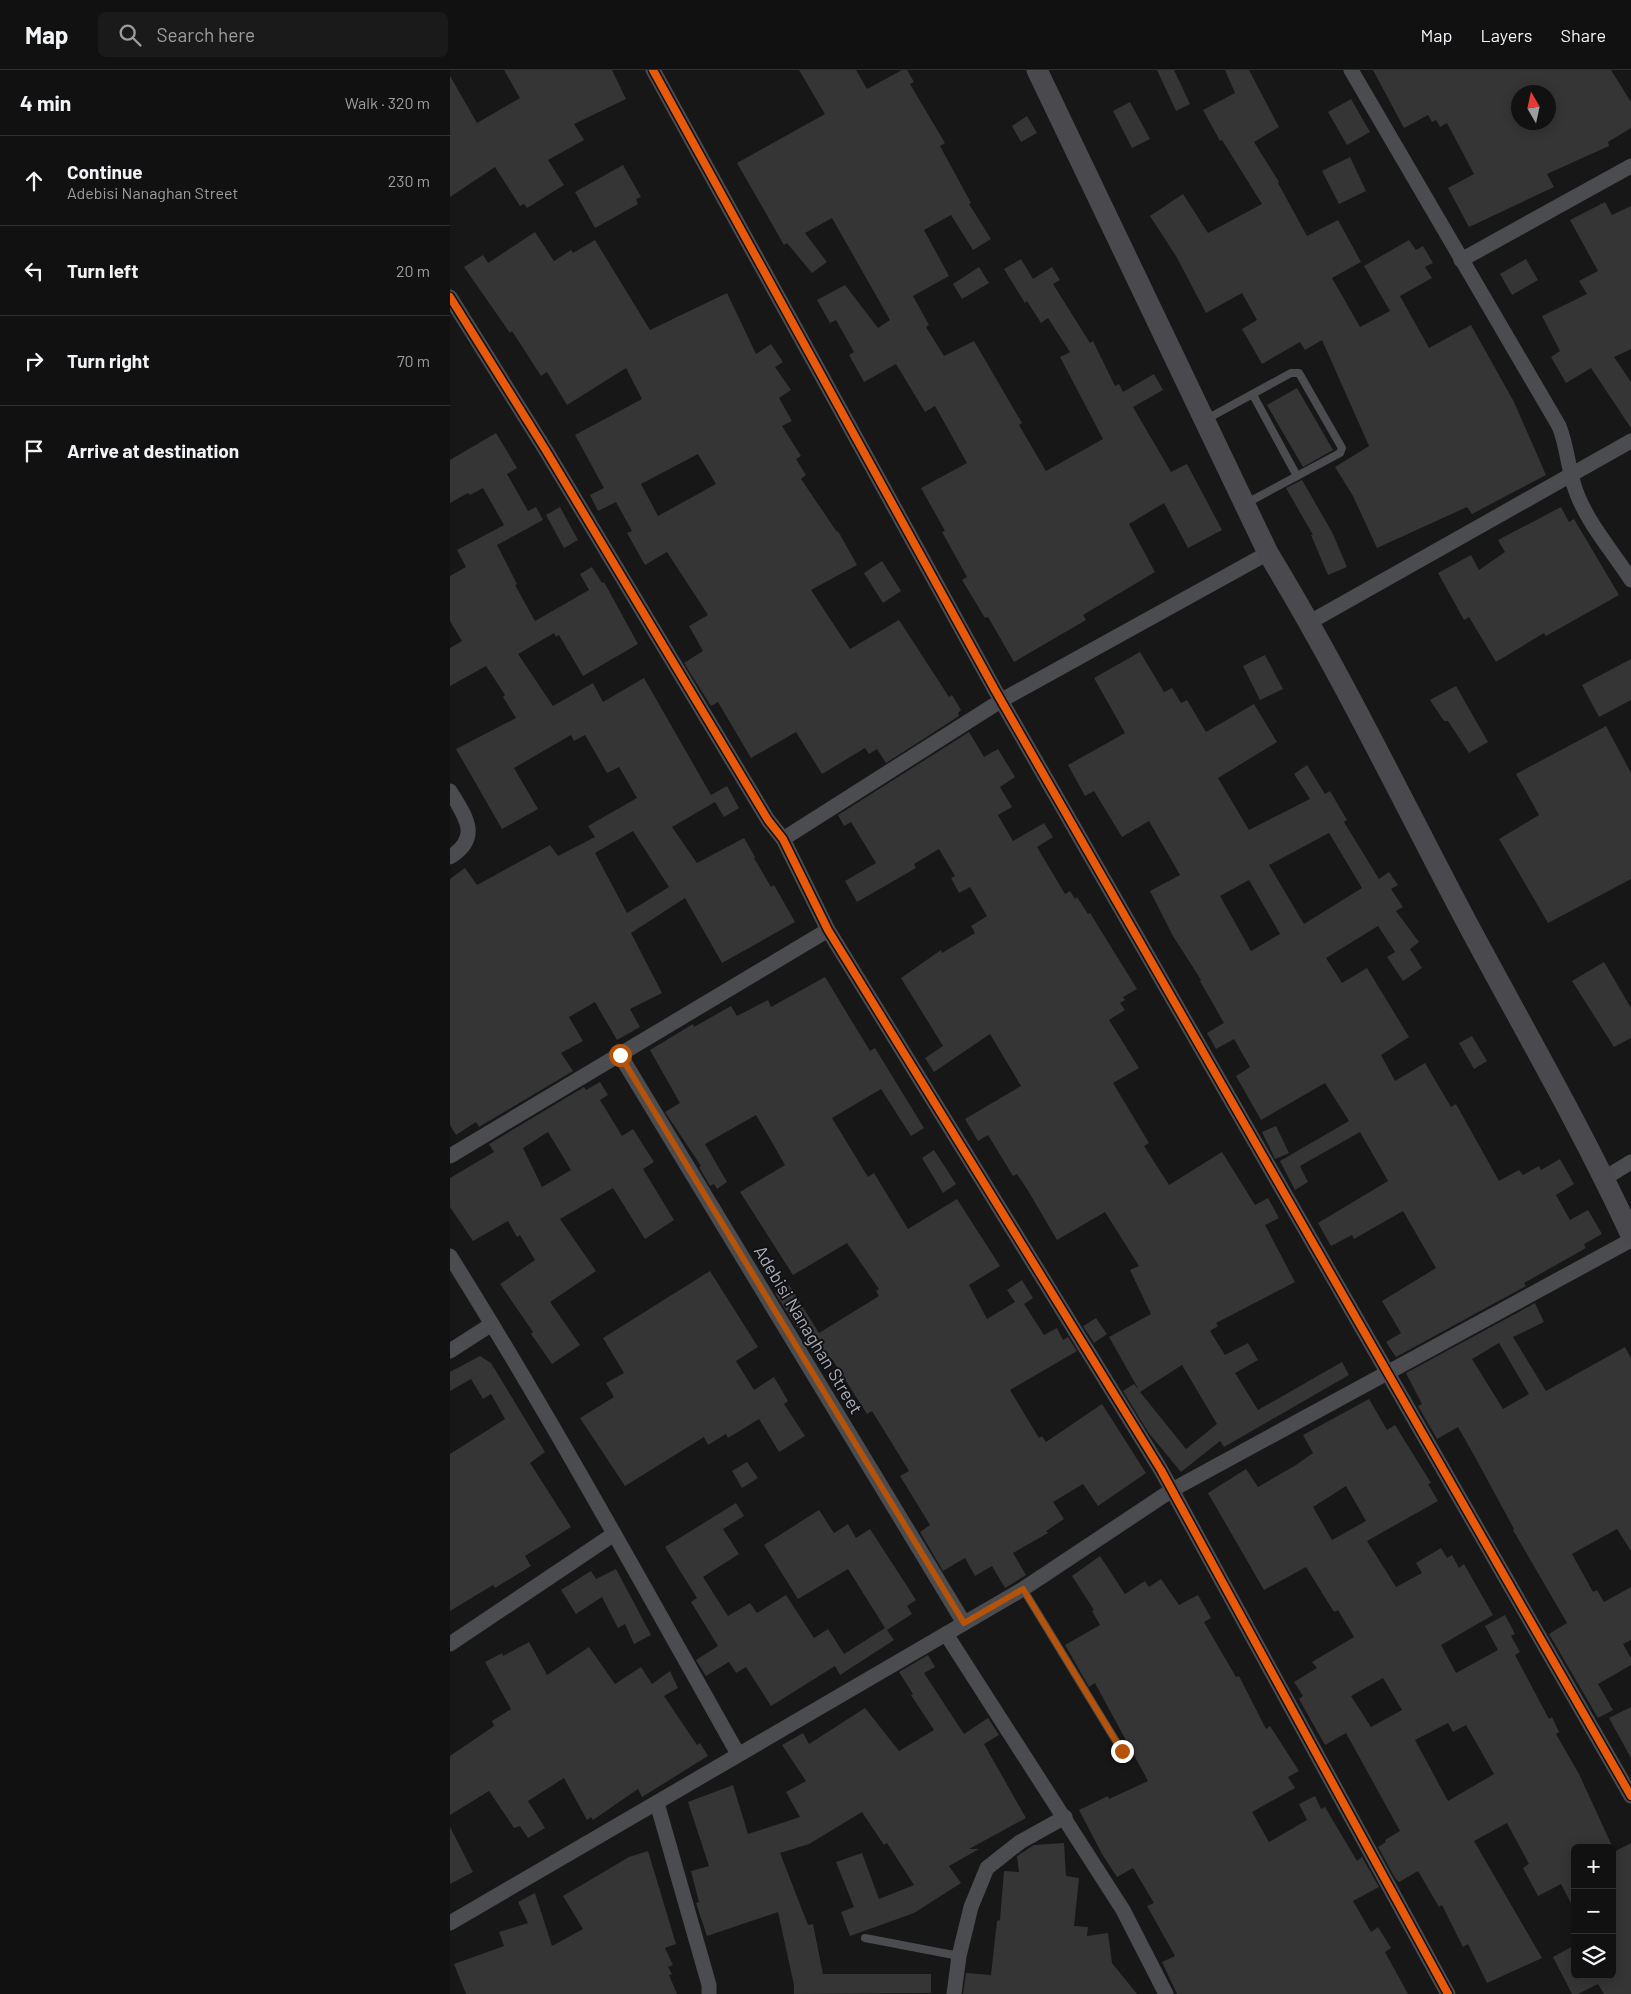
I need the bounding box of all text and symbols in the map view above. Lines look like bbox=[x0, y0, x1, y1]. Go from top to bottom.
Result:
search box bbox=[98, 12, 448, 57]
text: Map bbox=[25, 20, 68, 49]
icon: search bbox=[116, 21, 144, 49]
text: Search here bbox=[156, 23, 255, 46]
text: Map bbox=[1420, 24, 1452, 46]
text: Layers bbox=[1480, 24, 1533, 46]
text: Share bbox=[1561, 24, 1606, 46]
north arrow bbox=[1511, 85, 1556, 130]
text: 4 min bbox=[20, 90, 71, 115]
text: Walk · 320 m bbox=[345, 93, 430, 112]
text: Continue bbox=[67, 160, 143, 183]
icon: ahead bbox=[20, 167, 48, 195]
text: 230 m bbox=[388, 171, 430, 190]
text: Adebisi Nanaghan Street bbox=[67, 183, 238, 202]
icon: left bbox=[20, 257, 48, 285]
text: Turn left bbox=[67, 259, 138, 282]
text: 20 m bbox=[396, 261, 430, 280]
icon: right bbox=[20, 347, 48, 375]
text: Turn right bbox=[67, 349, 149, 372]
text: 70 m bbox=[397, 351, 430, 370]
icon: arrive bbox=[20, 437, 48, 465]
text: Arrive at destination bbox=[67, 439, 239, 462]
route start bbox=[609, 1044, 632, 1067]
street label: Adebisi Nanaghan Street bbox=[750, 1241, 868, 1418]
route end bbox=[1111, 1740, 1134, 1763]
map controls bbox=[1571, 1844, 1616, 1979]
button: + bbox=[1571, 1844, 1616, 1889]
button: − bbox=[1571, 1889, 1616, 1934]
button: layers bbox=[1571, 1934, 1616, 1979]

